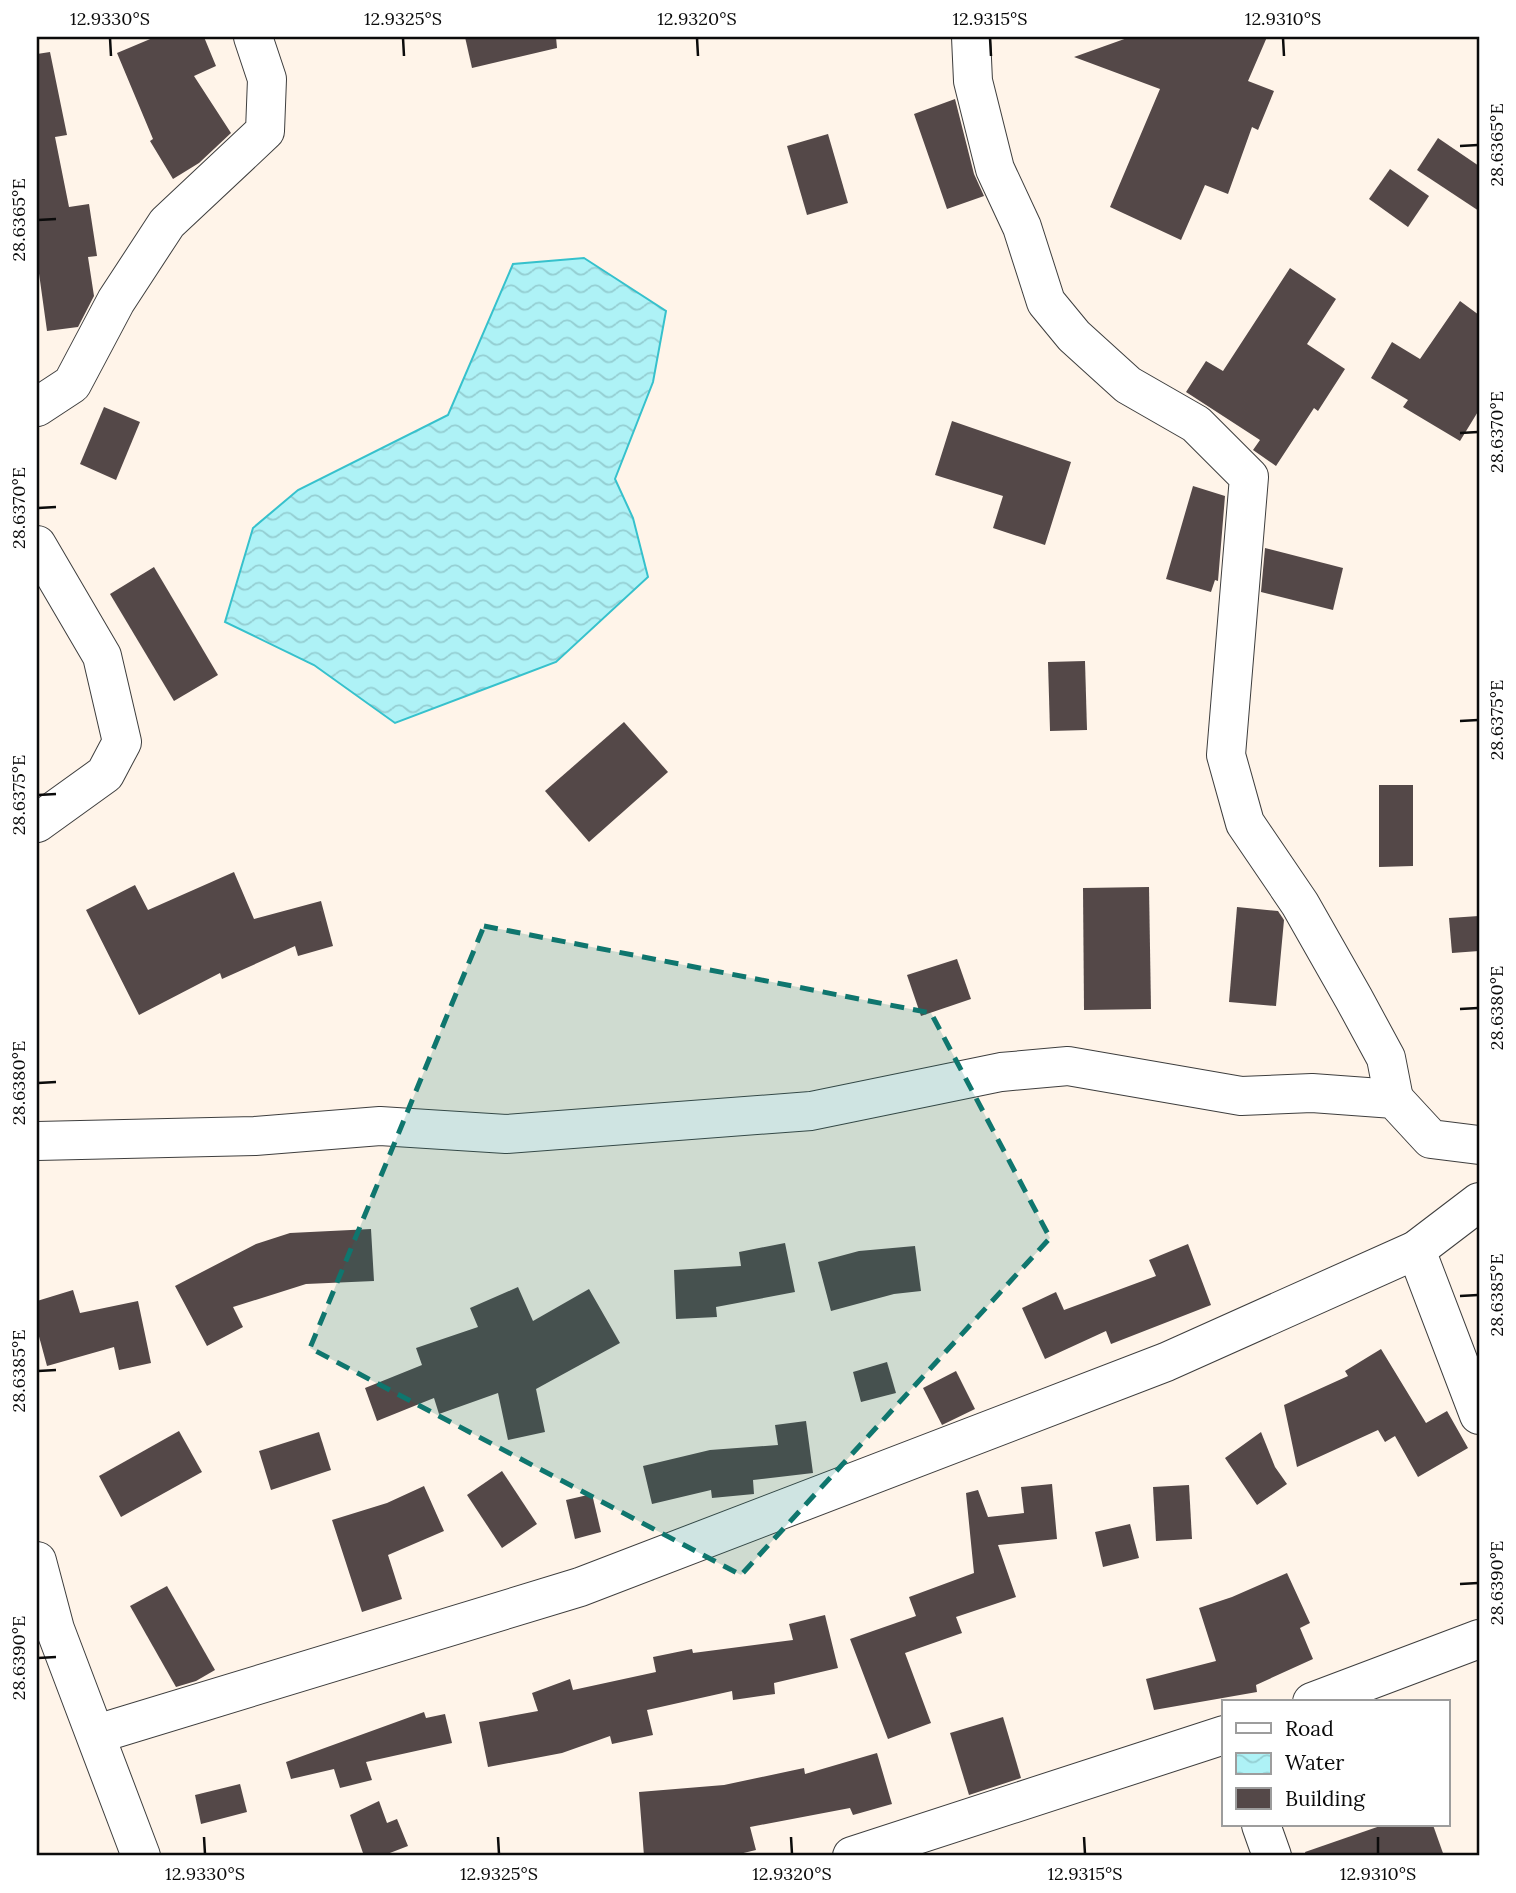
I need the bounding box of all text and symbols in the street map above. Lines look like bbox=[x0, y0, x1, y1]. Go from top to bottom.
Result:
text: 12.9330°S bbox=[70, 7, 150, 30]
text: 12.9325°S bbox=[364, 7, 442, 30]
text: 12.9320°S bbox=[657, 7, 737, 30]
text: 12.9315°S bbox=[953, 7, 1027, 30]
text: 12.9310°S bbox=[1245, 7, 1321, 30]
text: 28.6365°E bbox=[1485, 103, 1508, 187]
text: 28.6365°E bbox=[7, 178, 30, 262]
text: 28.6370°E bbox=[1485, 391, 1508, 473]
text: 28.6370°E bbox=[7, 467, 30, 549]
text: 28.6375°E bbox=[1485, 680, 1508, 760]
text: 28.6375°E bbox=[7, 755, 30, 835]
text: 28.6380°E bbox=[1485, 966, 1508, 1050]
text: 28.6380°E bbox=[7, 1041, 30, 1125]
text: 28.6385°E bbox=[1485, 1254, 1508, 1336]
text: 28.6385°E bbox=[7, 1330, 30, 1412]
text: 28.6390°E bbox=[1485, 1541, 1508, 1625]
text: 28.6390°E bbox=[7, 1616, 30, 1700]
legend bbox=[1222, 1700, 1450, 1826]
text: Road bbox=[1285, 1715, 1334, 1742]
text: Water bbox=[1285, 1749, 1344, 1776]
text: Building bbox=[1285, 1785, 1365, 1812]
text: 12.9330°S bbox=[165, 1862, 245, 1885]
text: 12.9325°S bbox=[460, 1862, 538, 1885]
text: 12.9320°S bbox=[752, 1862, 832, 1885]
text: 12.9315°S bbox=[1048, 1862, 1122, 1885]
text: 12.9310°S bbox=[1340, 1862, 1416, 1885]

